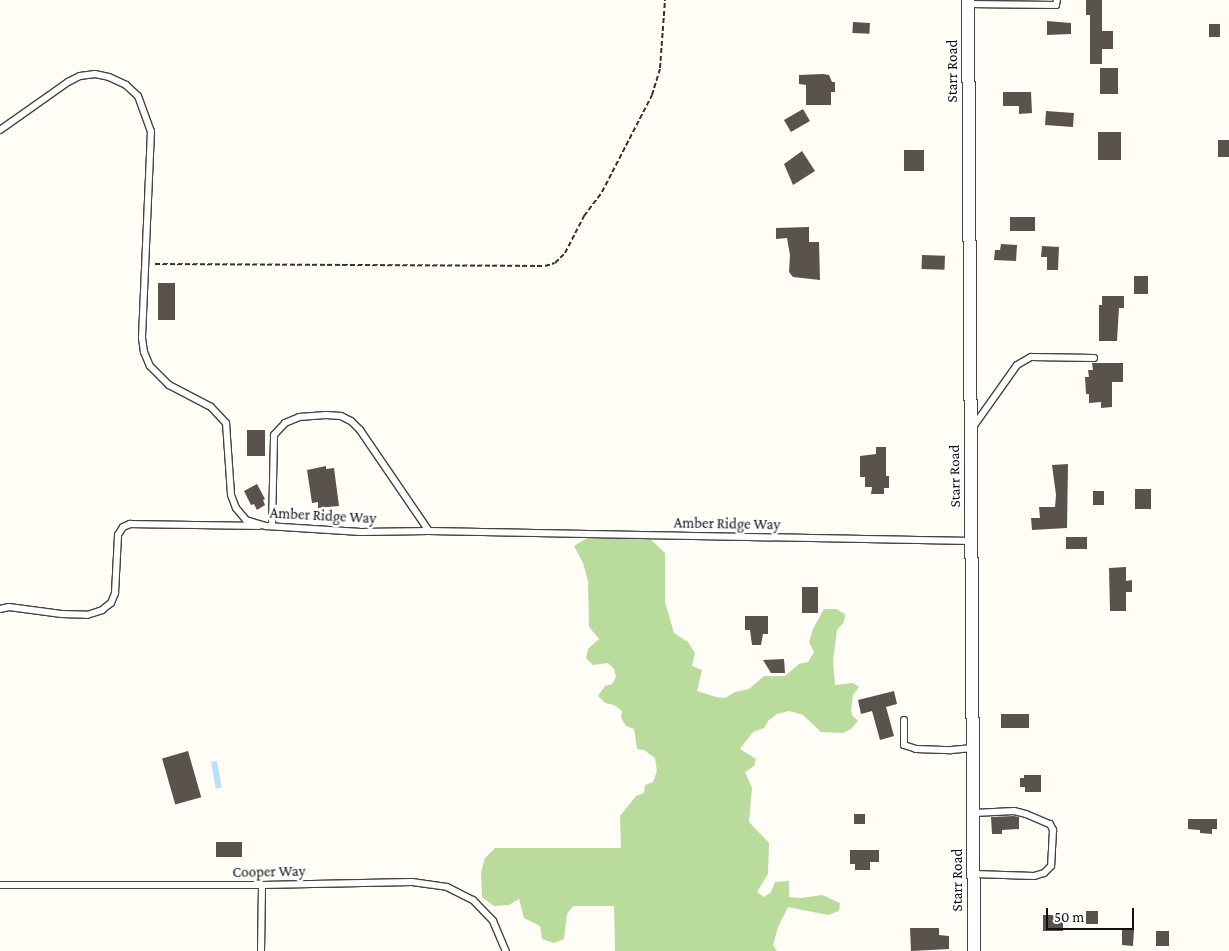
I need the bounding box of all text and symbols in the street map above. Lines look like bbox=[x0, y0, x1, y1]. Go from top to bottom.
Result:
street label: Starr Road bbox=[944, 40, 962, 102]
street label: Starr Road bbox=[945, 444, 965, 508]
street label: Amber Ridge Way bbox=[269, 504, 377, 528]
street label: Amber Ridge Way bbox=[674, 514, 780, 534]
street label: Starr Road bbox=[949, 849, 967, 911]
street label: Cooper Way bbox=[232, 862, 306, 882]
scale bar bbox=[1049, 898, 1136, 930]
text: 50 m bbox=[1054, 909, 1084, 925]

